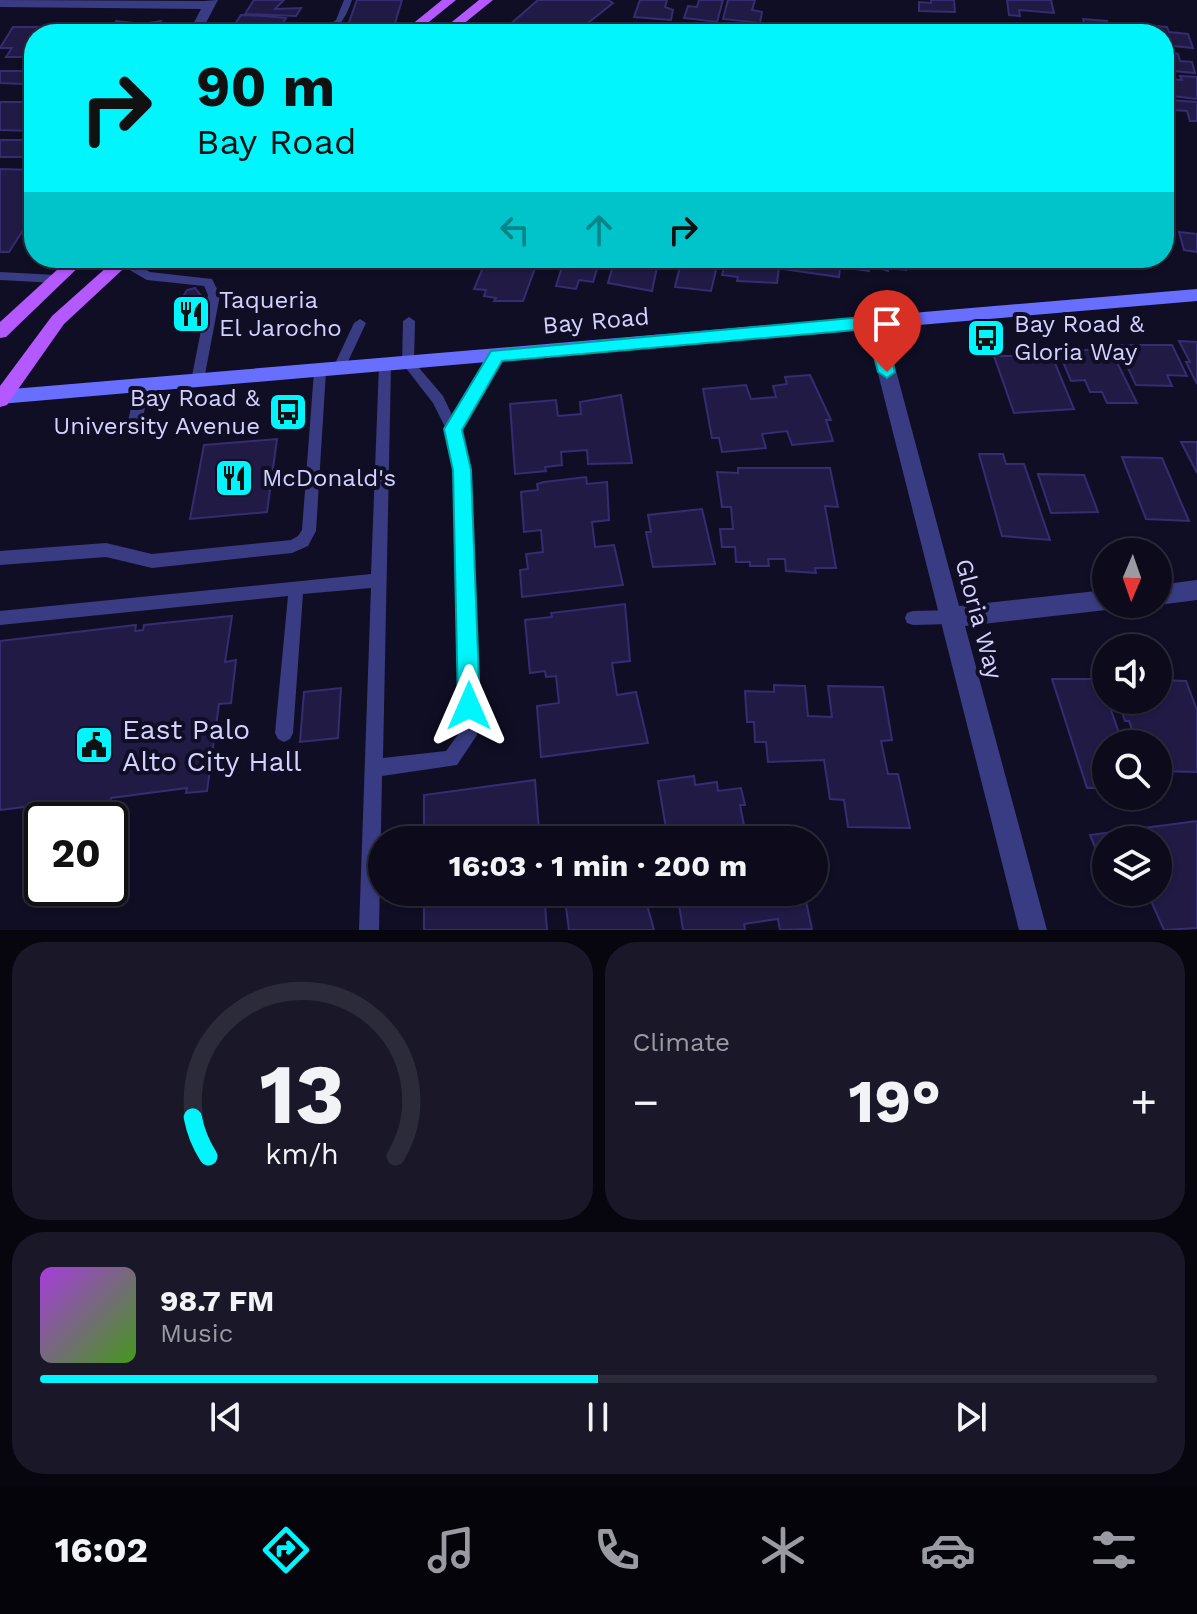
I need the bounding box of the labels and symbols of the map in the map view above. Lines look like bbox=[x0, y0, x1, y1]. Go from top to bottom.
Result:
place label: Taqueria El Jarocho bbox=[219, 286, 342, 342]
pin bbox=[853, 290, 921, 372]
restaurant icon: Taqueria El Jarocho bbox=[170, 293, 212, 335]
street label: Bay Road bbox=[541, 302, 651, 340]
place label: Bay Road & Gloria Way bbox=[1014, 310, 1145, 366]
bus stop icon: Bay Road & Gloria Way bbox=[965, 317, 1007, 359]
place label: Bay Road & University Avenue bbox=[53, 384, 261, 440]
bus stop icon: Bay Road & University Avenue bbox=[267, 391, 309, 433]
restaurant icon: McDonald's bbox=[213, 457, 255, 499]
place label: McDonald's bbox=[262, 464, 396, 492]
north arrow bbox=[1092, 538, 1172, 618]
street label: Gloria Way bbox=[950, 556, 1009, 683]
position arrow bbox=[427, 664, 511, 748]
place label: East Palo Alto City Hall bbox=[122, 713, 302, 778]
public building icon: East Palo Alto City Hall bbox=[73, 724, 115, 766]
speed limit sign: 20 bbox=[24, 802, 128, 906]

